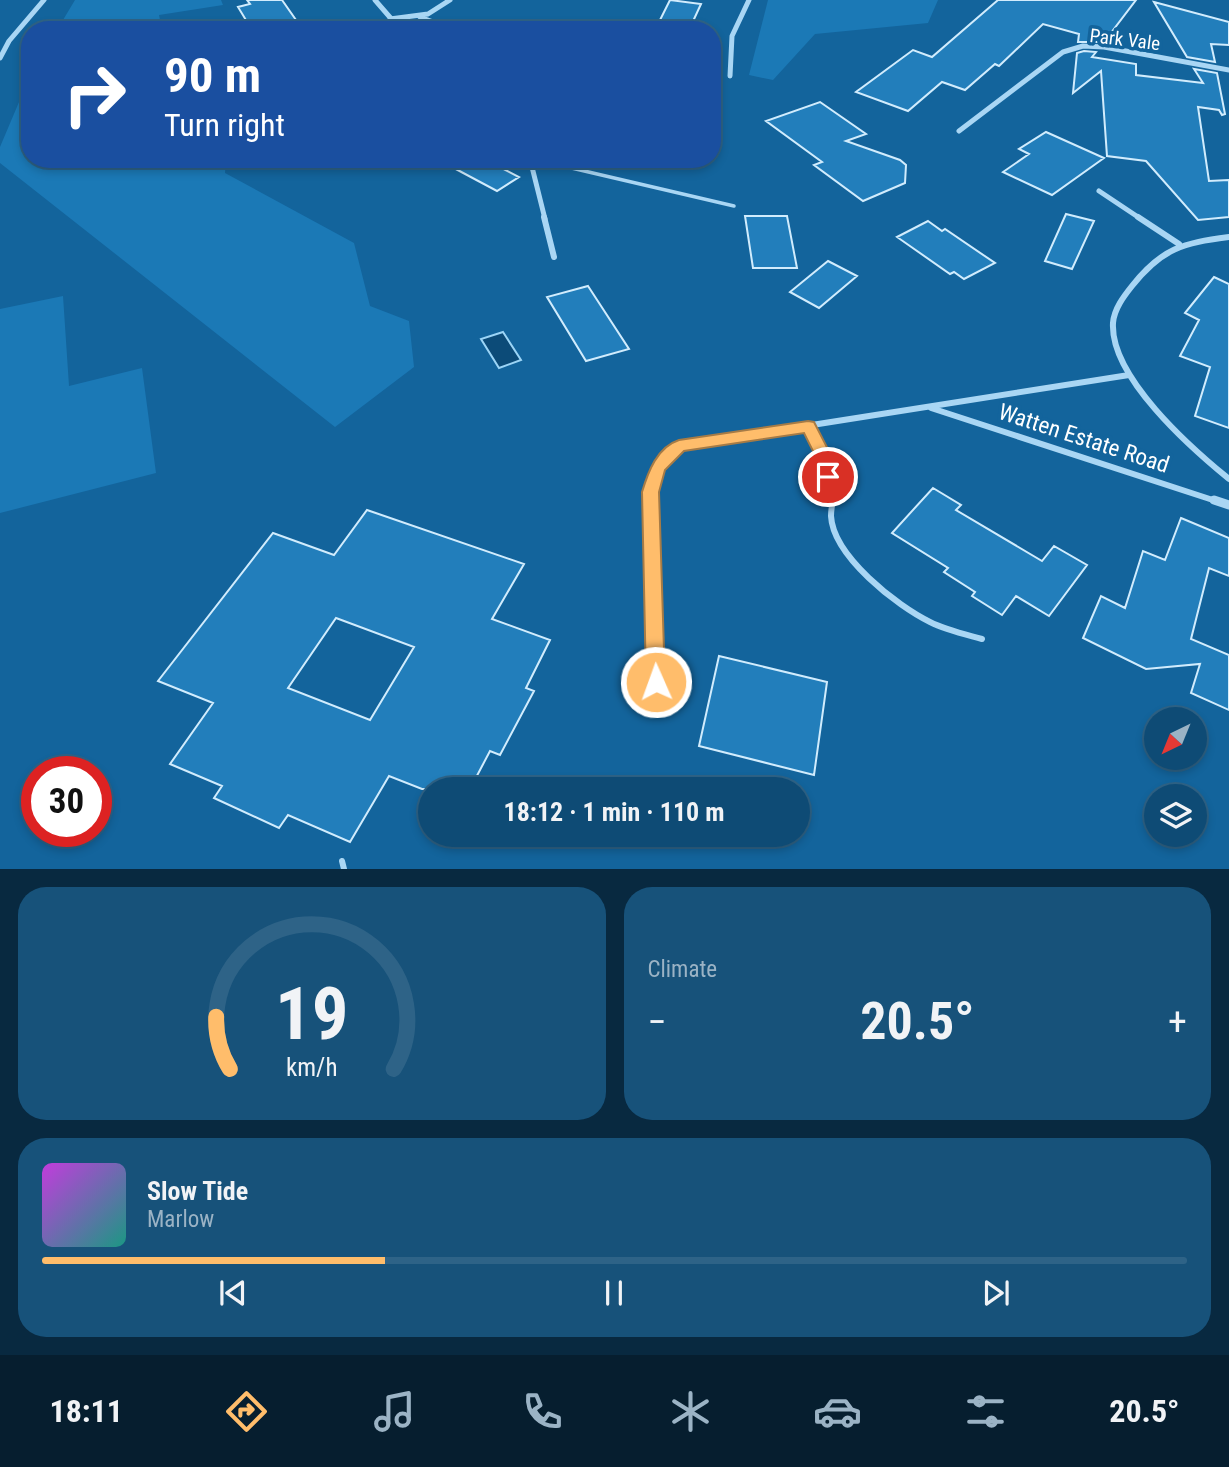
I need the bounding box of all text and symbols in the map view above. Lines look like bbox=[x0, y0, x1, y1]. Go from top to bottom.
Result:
street label: Park Vale bbox=[1088, 24, 1162, 55]
text: 90 m bbox=[164, 47, 261, 104]
icon: right bbox=[49, 49, 140, 140]
text: Turn right bbox=[164, 106, 285, 144]
street label: Watten Estate Road bbox=[995, 398, 1173, 479]
pin bbox=[798, 447, 858, 507]
icon: arrive bbox=[809, 458, 847, 496]
position arrow bbox=[619, 645, 693, 719]
north arrow bbox=[1144, 707, 1208, 770]
map controls bbox=[1144, 707, 1207, 847]
speed limit sign: 30 bbox=[21, 756, 112, 847]
button: layers bbox=[1144, 784, 1207, 847]
text: 18:12 · 1 min · 110 m bbox=[504, 797, 724, 827]
text: Climate bbox=[648, 956, 717, 983]
text: 19 bbox=[275, 972, 349, 1058]
text: 20.5° bbox=[860, 991, 974, 1052]
text: − bbox=[648, 1000, 667, 1044]
text: + bbox=[1168, 1000, 1187, 1044]
text: km/h bbox=[286, 1053, 337, 1082]
text: Slow Tide bbox=[147, 1176, 248, 1206]
text: Marlow bbox=[147, 1206, 214, 1233]
icon: previous bbox=[214, 1274, 252, 1312]
icon: pause bbox=[595, 1274, 633, 1312]
icon: next bbox=[977, 1274, 1015, 1312]
icon: directions bbox=[222, 1387, 271, 1436]
icon: music bbox=[370, 1387, 419, 1436]
icon: phone bbox=[518, 1387, 567, 1436]
icon: climate bbox=[666, 1387, 715, 1436]
icon: car bbox=[813, 1387, 862, 1436]
icon: filters bbox=[961, 1387, 1010, 1436]
text: 18:11 bbox=[49, 1392, 123, 1430]
text: 20.5° bbox=[1109, 1392, 1179, 1430]

